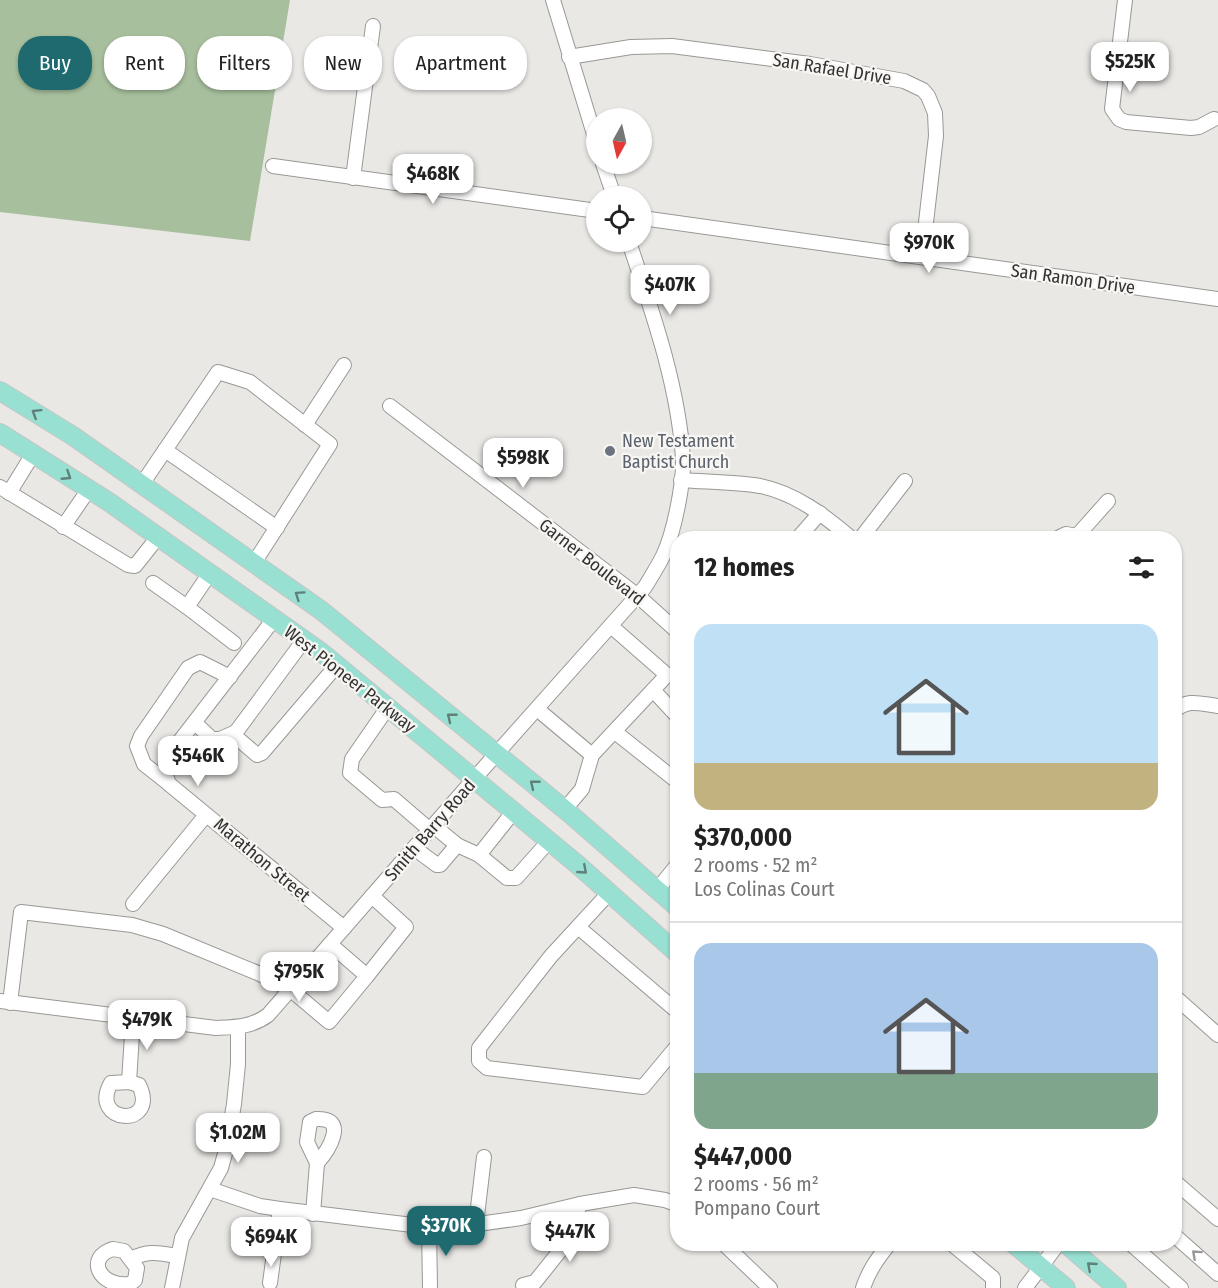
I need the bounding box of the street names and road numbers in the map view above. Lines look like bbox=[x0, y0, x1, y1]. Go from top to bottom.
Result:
street label: San Rafael Drive bbox=[771, 49, 893, 89]
street label: San Ramon Drive bbox=[1010, 259, 1137, 299]
street label: Garner Boulevard bbox=[535, 514, 649, 610]
street label: West Pioneer Parkway bbox=[280, 621, 420, 737]
street label: Smith Barry Road bbox=[380, 775, 480, 885]
street label: Marathon Street bbox=[209, 813, 315, 907]

